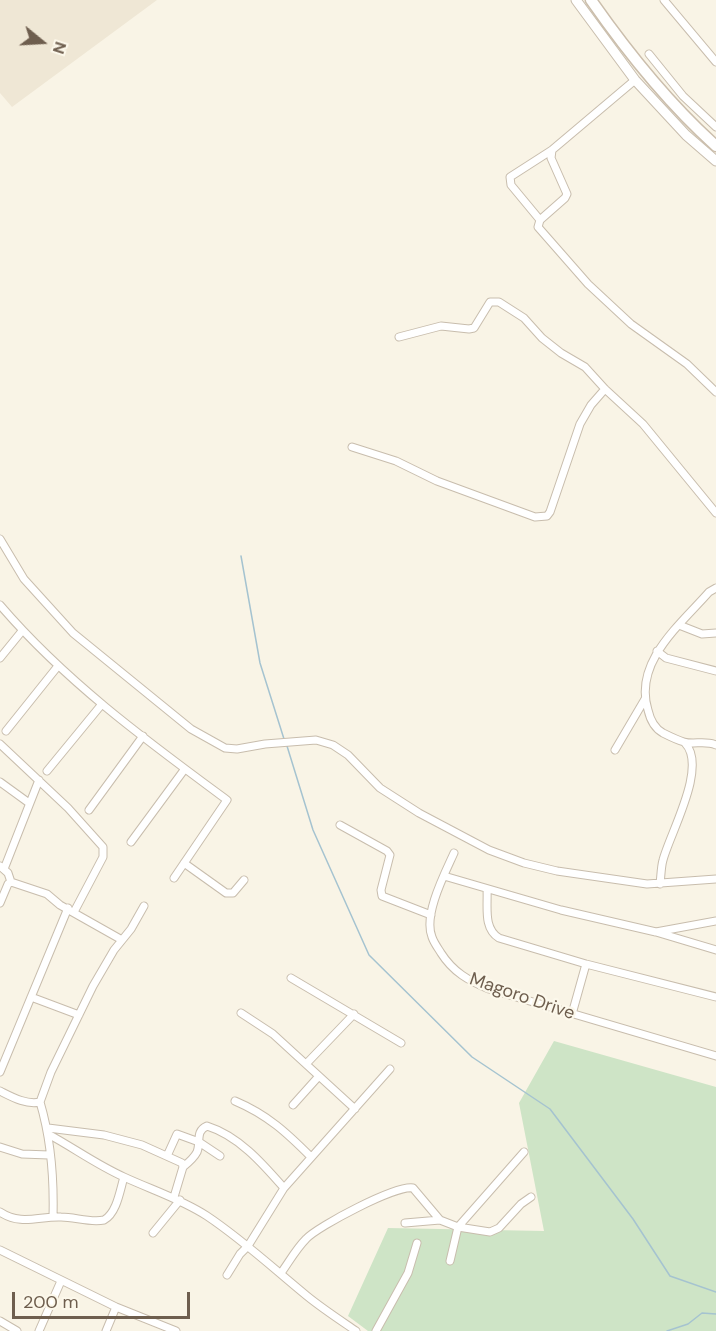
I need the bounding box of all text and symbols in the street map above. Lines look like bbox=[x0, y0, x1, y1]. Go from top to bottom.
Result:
north arrow bbox=[12, 12, 72, 72]
text: N bbox=[48, 39, 71, 57]
street label: Magoro Drive bbox=[467, 969, 577, 1025]
scale bar bbox=[15, 1280, 194, 1318]
text: 200 m bbox=[23, 1290, 79, 1314]

